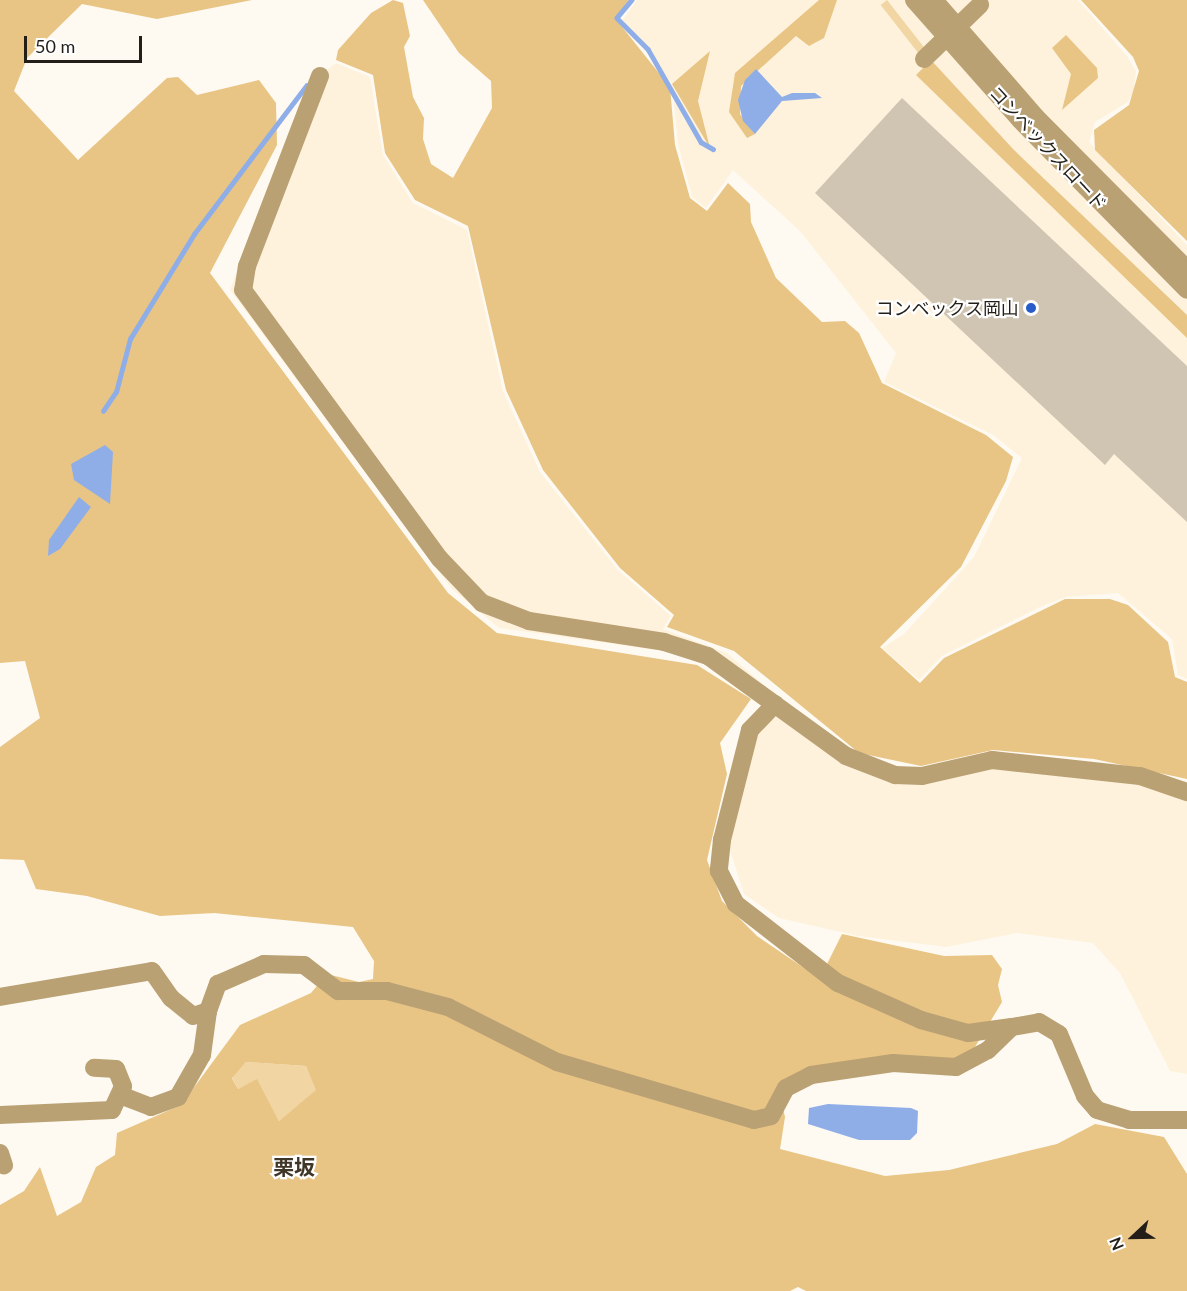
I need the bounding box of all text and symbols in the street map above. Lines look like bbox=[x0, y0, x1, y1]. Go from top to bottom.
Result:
scale bar bbox=[27, 24, 146, 62]
text: 50 m bbox=[35, 35, 75, 57]
street label: コンベックスロード bbox=[985, 81, 1111, 215]
place label: コンベックス岡山 bbox=[875, 297, 1019, 319]
marker: コンベックス岡山 bbox=[1024, 301, 1038, 315]
district label: 栗坂 bbox=[273, 1154, 315, 1180]
north arrow bbox=[1103, 1207, 1163, 1267]
text: N bbox=[1105, 1235, 1127, 1253]

